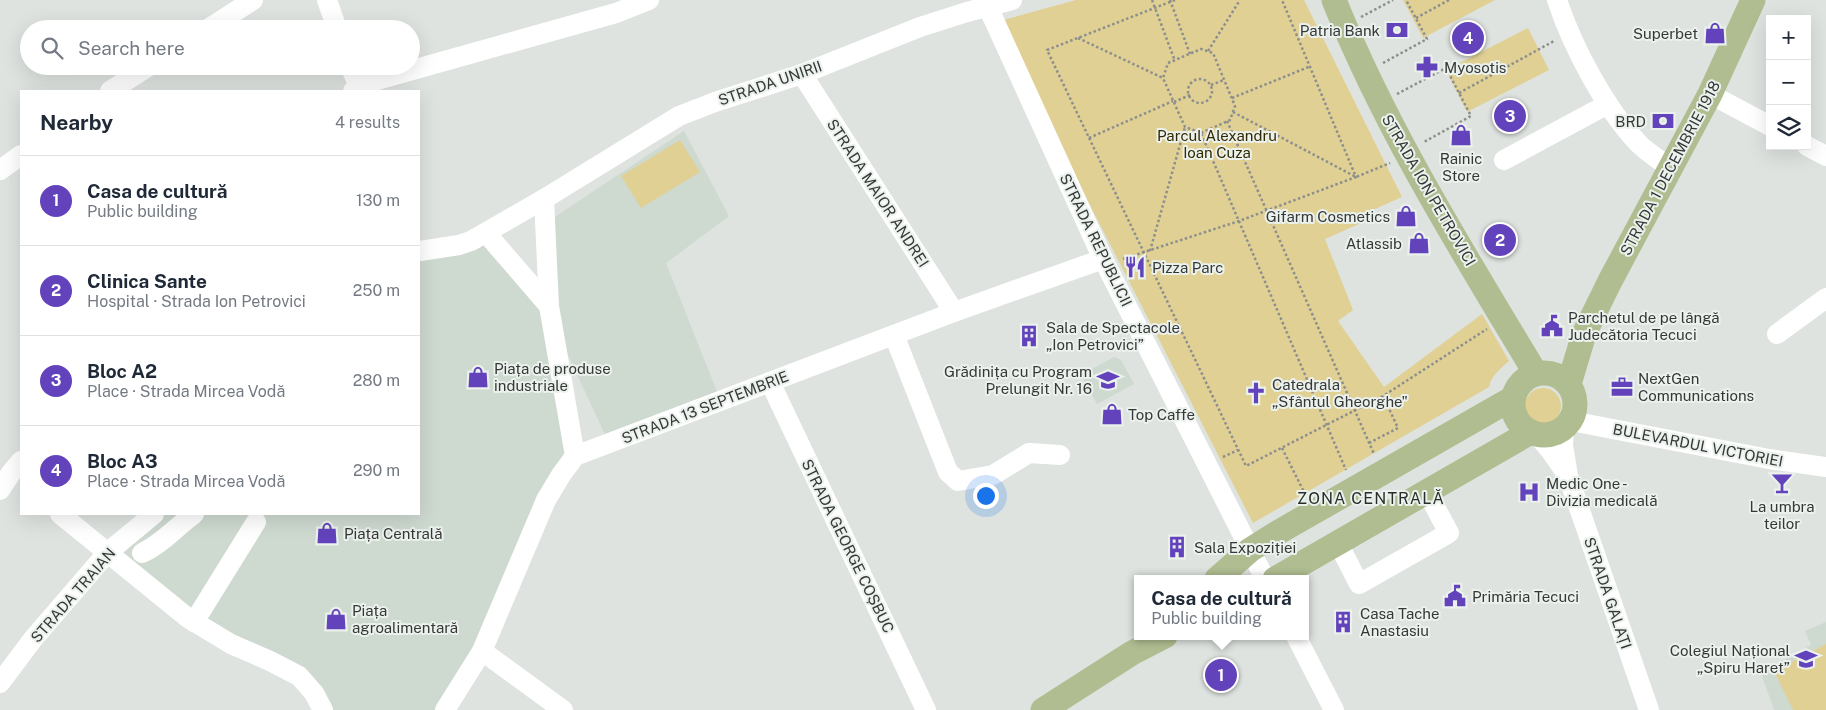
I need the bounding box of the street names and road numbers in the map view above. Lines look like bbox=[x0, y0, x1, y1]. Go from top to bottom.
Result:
street label: STRADA UNIRII bbox=[716, 57, 824, 109]
street label: STRADA 1 DECEMBRIE 1918 bbox=[1617, 78, 1723, 258]
street label: STRADA ION PETROVICI bbox=[1379, 111, 1479, 269]
street label: STRADA MAIOR ANDREI bbox=[824, 116, 932, 270]
street label: STRADA REPUBLICII bbox=[1057, 171, 1135, 309]
street label: STRADA 13 SEPTEMBRIE bbox=[619, 367, 791, 447]
street label: BULEVARDUL VICTORIEI bbox=[1612, 420, 1784, 470]
street label: STRADA GEORGE COȘBUC bbox=[798, 456, 898, 636]
street label: STRADA GALAȚI bbox=[1581, 535, 1635, 651]
street label: STRADA TRAIAN bbox=[27, 544, 119, 646]

